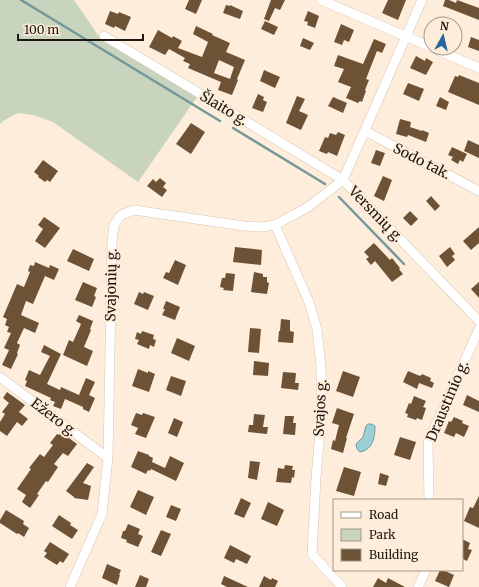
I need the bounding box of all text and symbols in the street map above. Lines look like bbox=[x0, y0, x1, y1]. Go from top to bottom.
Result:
scale bar bbox=[18, 16, 143, 42]
north arrow bbox=[423, 16, 463, 56]
text: N bbox=[439, 19, 450, 34]
text: 100 m bbox=[24, 22, 59, 37]
street label: Šlaito g. bbox=[197, 87, 251, 129]
street label: Sodo tak. bbox=[390, 139, 454, 183]
street label: Versmių g. bbox=[344, 182, 407, 246]
street label: Svajonių g. bbox=[101, 248, 121, 322]
street label: Draustinio g. bbox=[422, 358, 472, 444]
street label: Svajos g. bbox=[310, 379, 330, 437]
street label: Ežero g. bbox=[27, 394, 81, 440]
legend bbox=[333, 499, 463, 571]
text: Road bbox=[369, 507, 398, 522]
text: Park bbox=[369, 527, 396, 542]
text: Building bbox=[369, 547, 419, 562]

